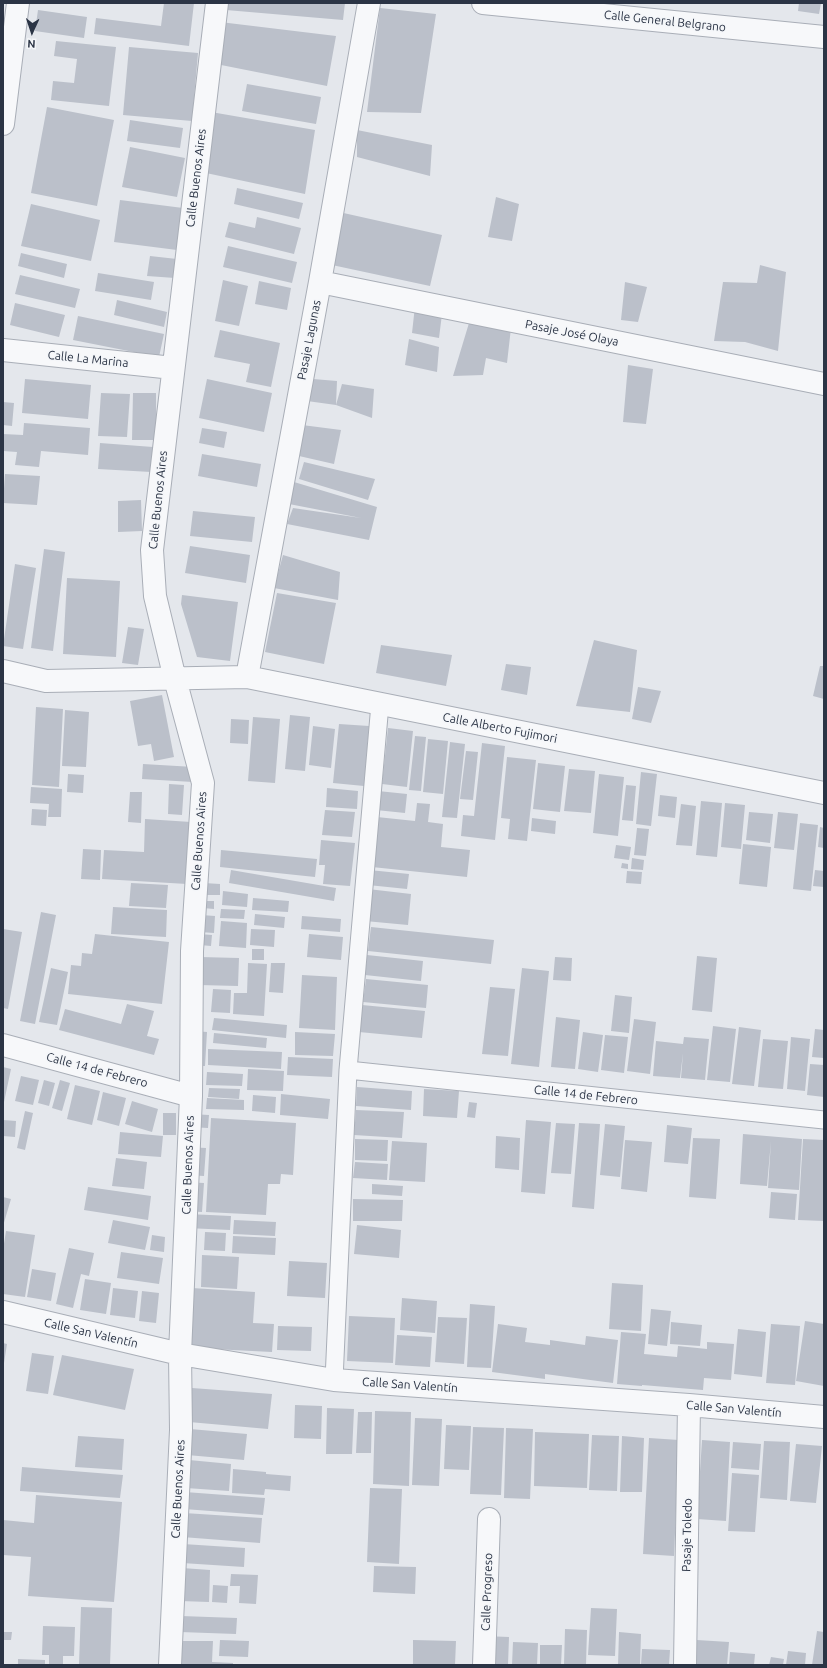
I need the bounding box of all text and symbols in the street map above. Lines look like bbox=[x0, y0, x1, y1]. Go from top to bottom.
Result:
street label: Calle General Belgrano bbox=[603, 7, 727, 35]
north arrow bbox=[12, 12, 52, 52]
text: N bbox=[27, 38, 36, 50]
street label: Calle Buenos Aires bbox=[183, 128, 209, 228]
street label: Pasaje Lagunas bbox=[294, 299, 324, 381]
street label: Pasaje José Olaya bbox=[524, 317, 620, 349]
street label: Calle La Marina bbox=[47, 348, 129, 370]
street label: Calle Buenos Aires bbox=[146, 450, 170, 550]
street label: Calle Alberto Fujimori bbox=[441, 710, 559, 746]
street label: Calle Buenos Aires bbox=[188, 791, 210, 891]
street label: Calle 14 de Febrero bbox=[45, 1050, 149, 1090]
street label: Calle 14 de Febrero bbox=[533, 1082, 639, 1108]
street label: Calle Buenos Aires bbox=[179, 1115, 197, 1215]
street label: Calle San Valentín bbox=[43, 1315, 139, 1351]
street label: Calle San Valentín bbox=[362, 1374, 458, 1396]
street label: Calle San Valentín bbox=[686, 1398, 782, 1420]
street label: Calle Buenos Aires bbox=[168, 1439, 188, 1539]
street label: Pasaje Toledo bbox=[679, 1498, 695, 1572]
street label: Calle Progreso bbox=[478, 1553, 496, 1631]

